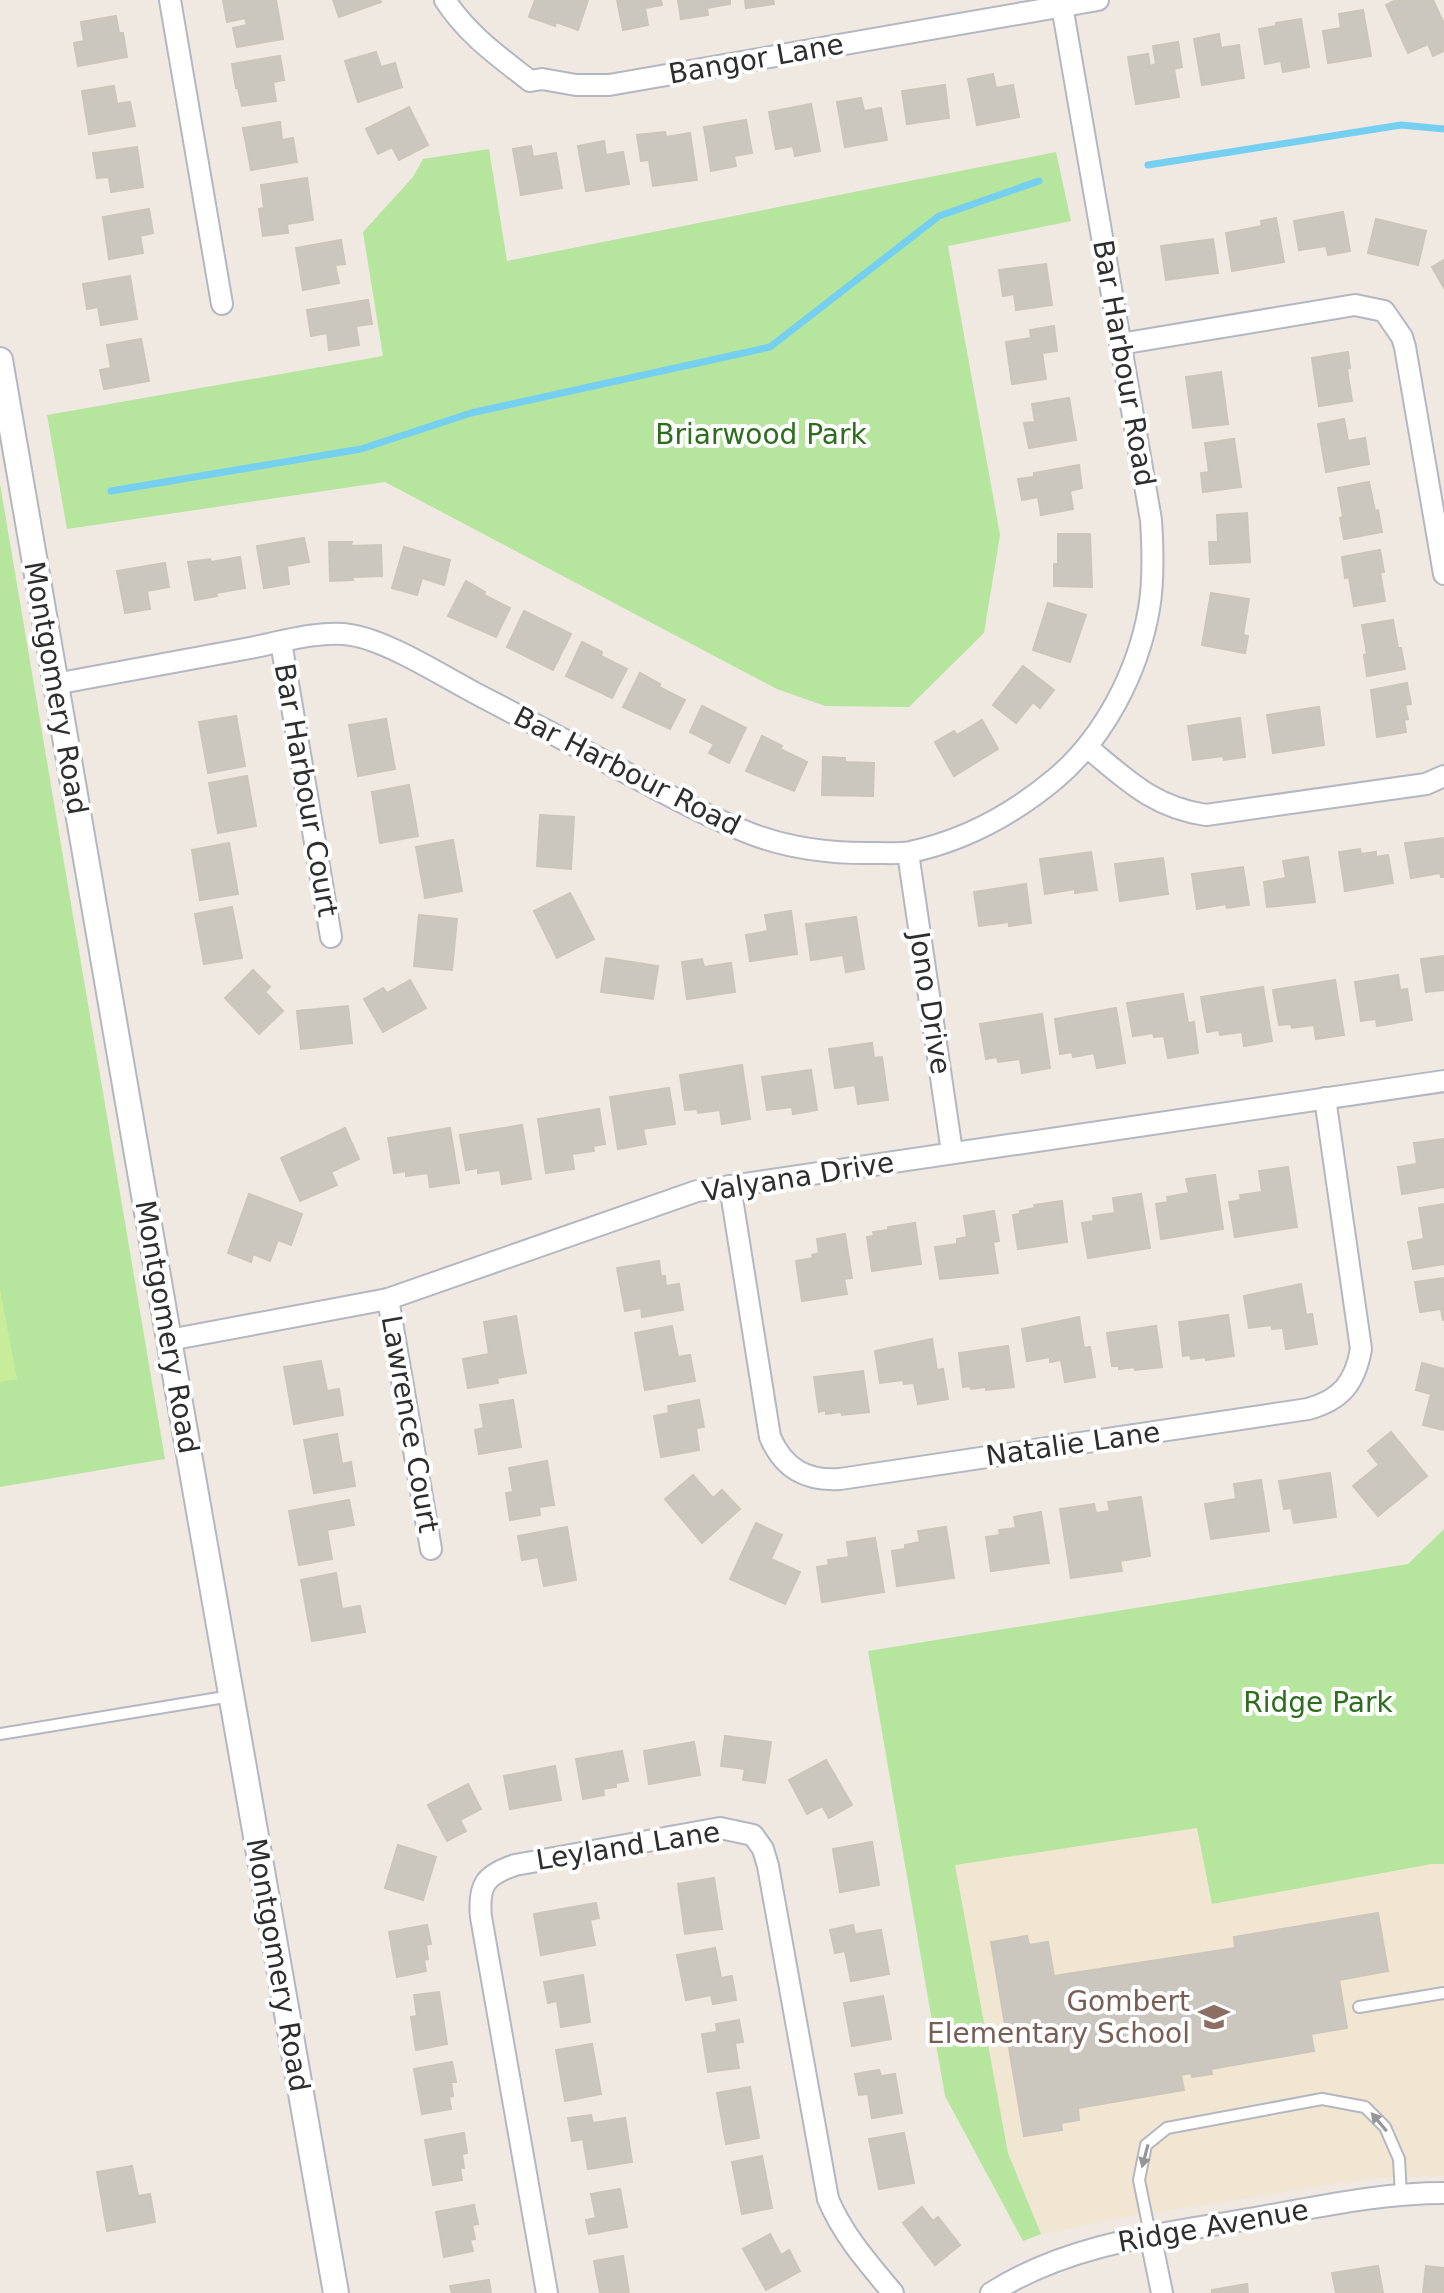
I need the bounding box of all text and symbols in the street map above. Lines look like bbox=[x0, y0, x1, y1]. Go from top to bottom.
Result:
street label: Bangor Lane bbox=[666, 27, 846, 91]
street label: Bar Harbour Road bbox=[1086, 237, 1162, 489]
park label: Briarwood Park bbox=[655, 418, 868, 451]
street label: Montgomery Road bbox=[17, 559, 95, 817]
street label: Bar Harbour Court bbox=[267, 661, 345, 919]
street label: Bar Harbour Road bbox=[508, 700, 746, 842]
street label: Jono Drive bbox=[902, 927, 958, 1077]
street label: Valyana Drive bbox=[700, 1146, 896, 1208]
street label: Montgomery Road bbox=[128, 1198, 206, 1456]
street label: Lawrence Court bbox=[375, 1313, 445, 1535]
street label: Natalie Lane bbox=[984, 1415, 1162, 1473]
park label: Ridge Park bbox=[1243, 1686, 1393, 1719]
street label: Leyland Lane bbox=[534, 1815, 722, 1877]
street label: Montgomery Road bbox=[239, 1836, 317, 2094]
place label: Gombert Elementary School bbox=[927, 1985, 1190, 2050]
school or university icon: Gombert Elementary School bbox=[1197, 2000, 1231, 2034]
one-way arrow bbox=[1371, 2113, 1388, 2133]
one-way arrow bbox=[1138, 2144, 1150, 2169]
street label: Ridge Avenue bbox=[1115, 2193, 1311, 2259]

